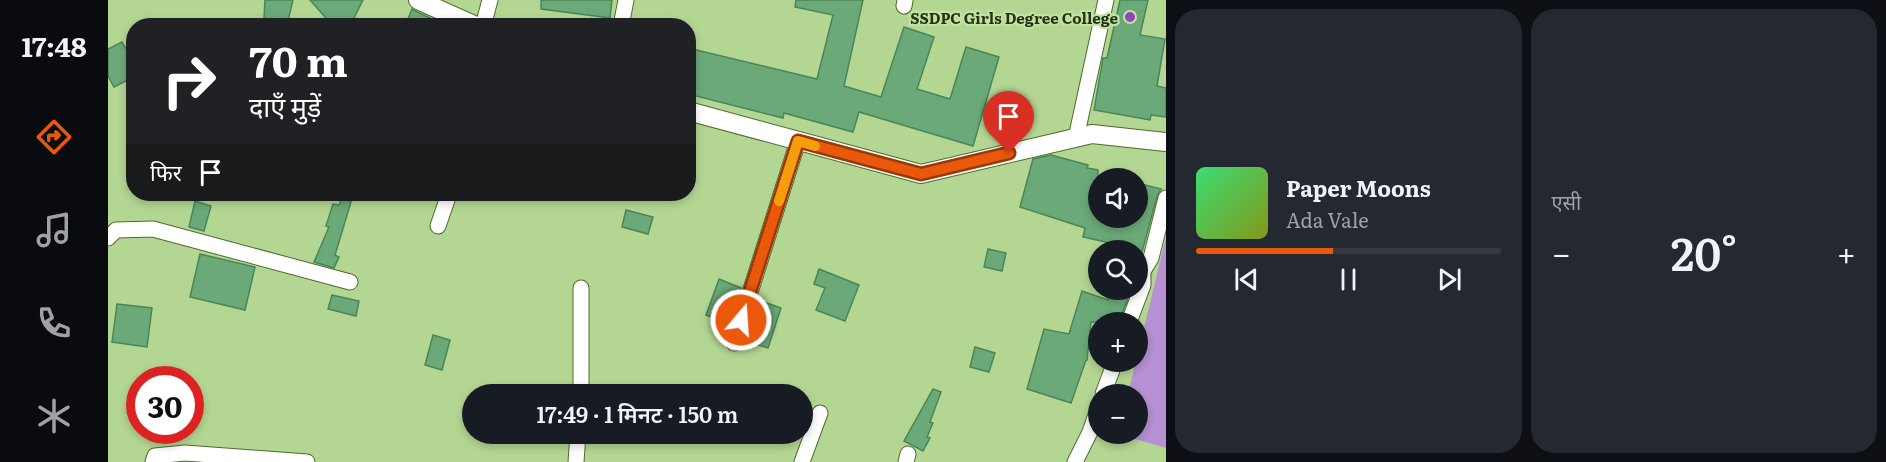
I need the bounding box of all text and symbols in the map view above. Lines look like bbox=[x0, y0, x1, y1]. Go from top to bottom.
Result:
place label: SSDPC Girls Degree College bbox=[910, 6, 1119, 29]
marker: SSDPC Girls Degree College bbox=[1123, 10, 1137, 24]
text: 17:48 bbox=[21, 25, 87, 65]
text: 70 m bbox=[249, 28, 348, 90]
icon: right bbox=[150, 42, 228, 120]
text: दाएँ मुड़ें bbox=[249, 85, 321, 125]
pin bbox=[983, 91, 1034, 153]
icon: arrive bbox=[992, 100, 1025, 133]
icon: directions bbox=[33, 116, 75, 158]
text: फिर bbox=[150, 155, 182, 188]
icon: arrive bbox=[194, 156, 227, 189]
map controls bbox=[1088, 168, 1148, 444]
button: sound bbox=[1088, 168, 1148, 228]
text: Paper Moons bbox=[1286, 171, 1431, 204]
text: एसी bbox=[1552, 186, 1581, 216]
text: Ada Vale bbox=[1286, 204, 1369, 234]
icon: music bbox=[33, 209, 75, 251]
text: 20° bbox=[1671, 218, 1737, 285]
text: − bbox=[1552, 227, 1571, 276]
text: + bbox=[1837, 227, 1856, 276]
button: search bbox=[1088, 240, 1148, 300]
icon: previous bbox=[1230, 263, 1263, 296]
icon: pause bbox=[1332, 263, 1365, 296]
icon: next bbox=[1433, 263, 1466, 296]
position arrow bbox=[709, 288, 773, 352]
icon: phone bbox=[33, 302, 75, 344]
button: + bbox=[1088, 312, 1148, 372]
speed limit sign: 30 bbox=[126, 366, 204, 444]
button: − bbox=[1088, 384, 1148, 444]
icon: climate bbox=[33, 395, 75, 437]
text: 17:49 · 1 मिनट · 150 m bbox=[537, 397, 738, 430]

